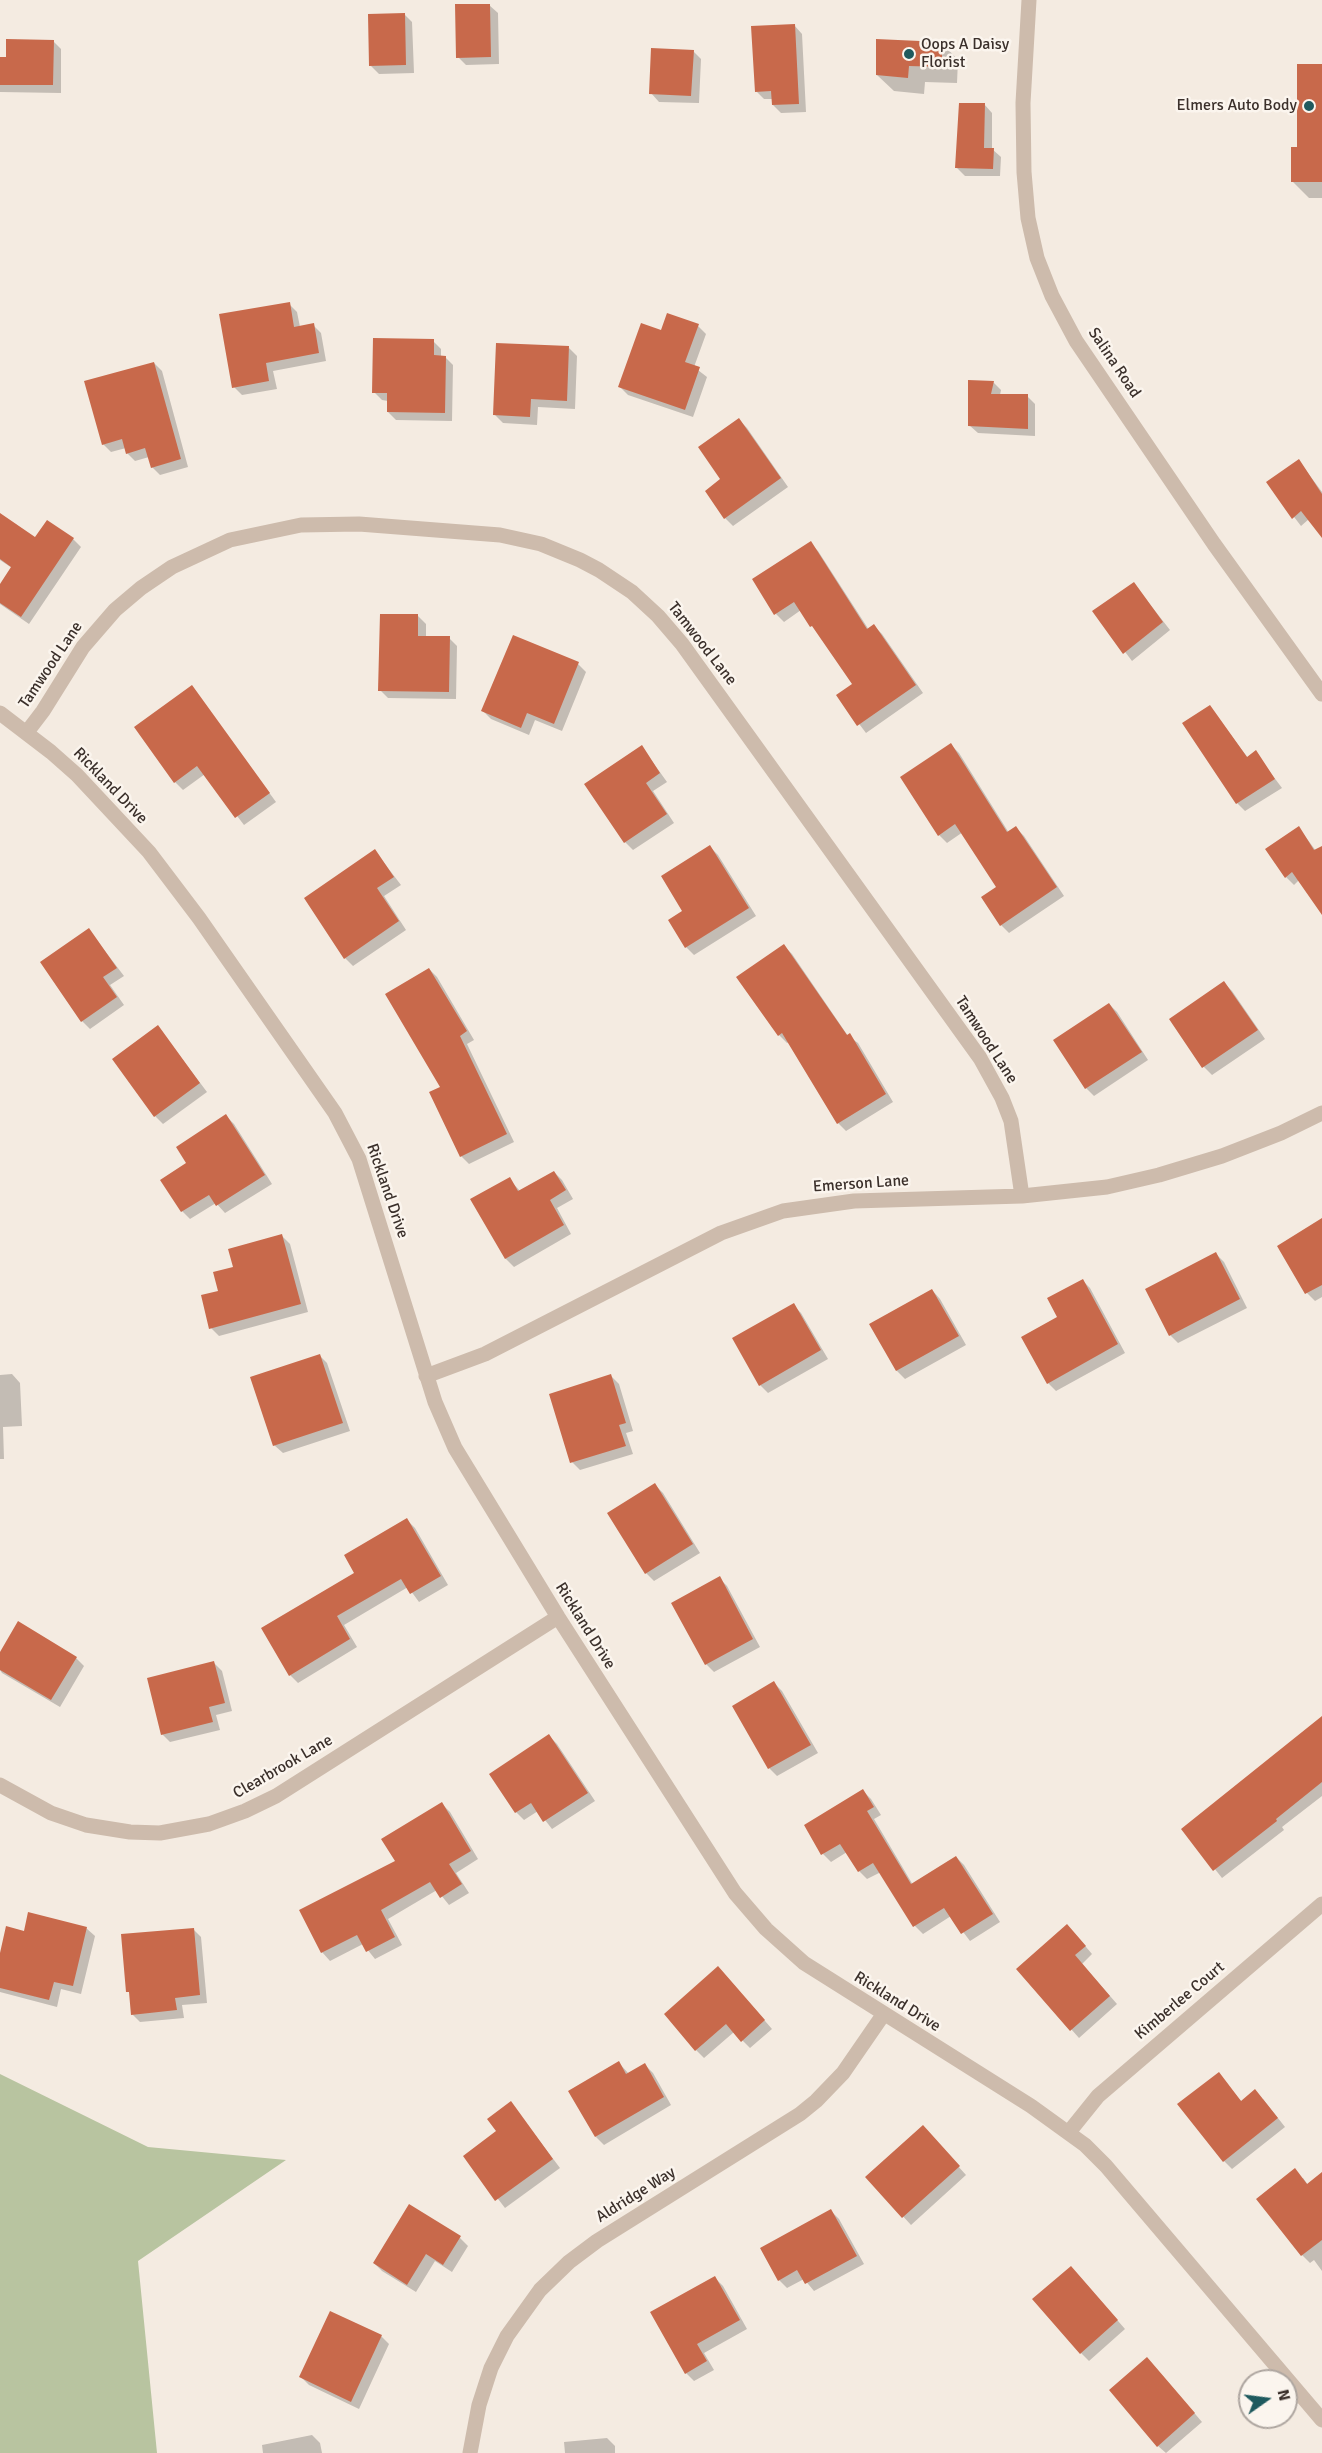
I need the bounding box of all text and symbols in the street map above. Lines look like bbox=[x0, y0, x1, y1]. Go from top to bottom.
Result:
place label: Oops A Daisy Florist bbox=[921, 35, 1009, 73]
marker: Oops A Daisy Florist bbox=[902, 47, 916, 61]
place label: Elmers Auto Body bbox=[1176, 96, 1297, 116]
marker: Elmers Auto Body bbox=[1302, 99, 1316, 113]
street label: Salina Road bbox=[1084, 324, 1144, 402]
street label: Tamwood Lane bbox=[664, 599, 740, 689]
street label: Tamwood Lane bbox=[15, 618, 87, 712]
street label: Rickland Drive bbox=[69, 744, 151, 828]
street label: Tamwood Lane bbox=[951, 993, 1021, 1087]
street label: Rickland Drive bbox=[362, 1141, 412, 1241]
street label: Emerson Lane bbox=[812, 1171, 910, 1197]
street label: Rickland Drive bbox=[551, 1579, 619, 1673]
street label: Clearbrook Lane bbox=[230, 1731, 336, 1803]
street label: Kimberlee Court bbox=[1131, 1958, 1229, 2044]
street label: Rickland Drive bbox=[850, 1968, 944, 2036]
street label: Aldridge Way bbox=[593, 2163, 679, 2227]
north arrow bbox=[1238, 2369, 1298, 2429]
text: N bbox=[1272, 2387, 1295, 2403]

